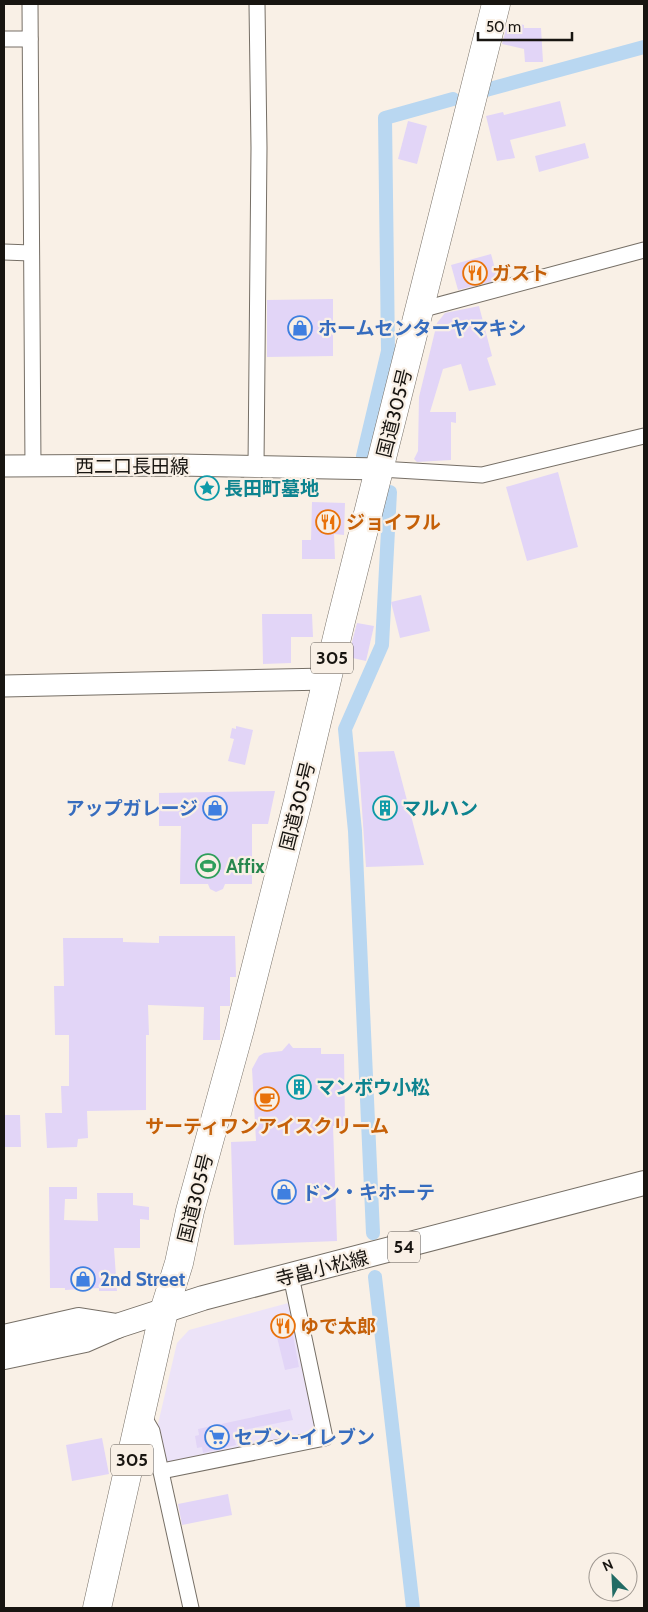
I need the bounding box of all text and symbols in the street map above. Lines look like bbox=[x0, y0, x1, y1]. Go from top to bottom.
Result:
scale bar bbox=[478, 10, 572, 42]
text: 50 m bbox=[486, 18, 521, 36]
restaurant icon: ガスト bbox=[462, 260, 488, 286]
place label: ガスト bbox=[492, 262, 549, 285]
shop icon: ホームセンターヤマキシ bbox=[287, 315, 313, 341]
place label: ホームセンターヤマキシ bbox=[318, 317, 526, 340]
street label: 国道305号 bbox=[372, 366, 417, 460]
street label: 西二口長田線 bbox=[75, 455, 189, 478]
place icon: 長田町墓地 bbox=[194, 475, 220, 501]
place label: 長田町墓地 bbox=[224, 477, 319, 500]
restaurant icon: ジョイフル bbox=[315, 509, 341, 535]
place label: ジョイフル bbox=[346, 511, 441, 534]
road number: 305 bbox=[311, 642, 353, 674]
street label: 国道305号 bbox=[275, 759, 320, 853]
shop icon: アップガレージ bbox=[202, 795, 228, 821]
building icon: マルハン bbox=[372, 795, 398, 821]
place label: アップガレージ bbox=[65, 797, 198, 820]
place label: マルハン bbox=[402, 797, 478, 820]
sports icon: Affix bbox=[195, 853, 221, 879]
place label: Affix bbox=[226, 855, 265, 878]
building icon: マンボウ小松 bbox=[286, 1074, 312, 1100]
place label: マンボウ小松 bbox=[316, 1076, 430, 1099]
cafe icon: サーティワンアイスクリーム bbox=[254, 1086, 280, 1112]
place label: サーティワンアイスクリーム bbox=[145, 1115, 389, 1138]
street label: 国道305号 bbox=[173, 1151, 218, 1245]
shop icon: ドン・キホーテ bbox=[271, 1179, 297, 1205]
place label: ドン・キホーテ bbox=[302, 1181, 435, 1204]
road number: 54 bbox=[388, 1232, 420, 1262]
street label: 寺畠小松線 bbox=[273, 1246, 371, 1291]
shop icon: 2nd Street bbox=[70, 1266, 96, 1292]
place label: 2nd Street bbox=[100, 1268, 186, 1291]
restaurant icon: ゆで太郎 bbox=[270, 1313, 296, 1339]
place label: ゆで太郎 bbox=[300, 1315, 376, 1338]
supermarket icon: セブン-イレブン bbox=[204, 1424, 230, 1450]
place label: セブン-イレブン bbox=[234, 1426, 375, 1449]
road number: 305 bbox=[111, 1444, 153, 1476]
north arrow bbox=[588, 1552, 638, 1602]
text: N bbox=[600, 1555, 616, 1575]

